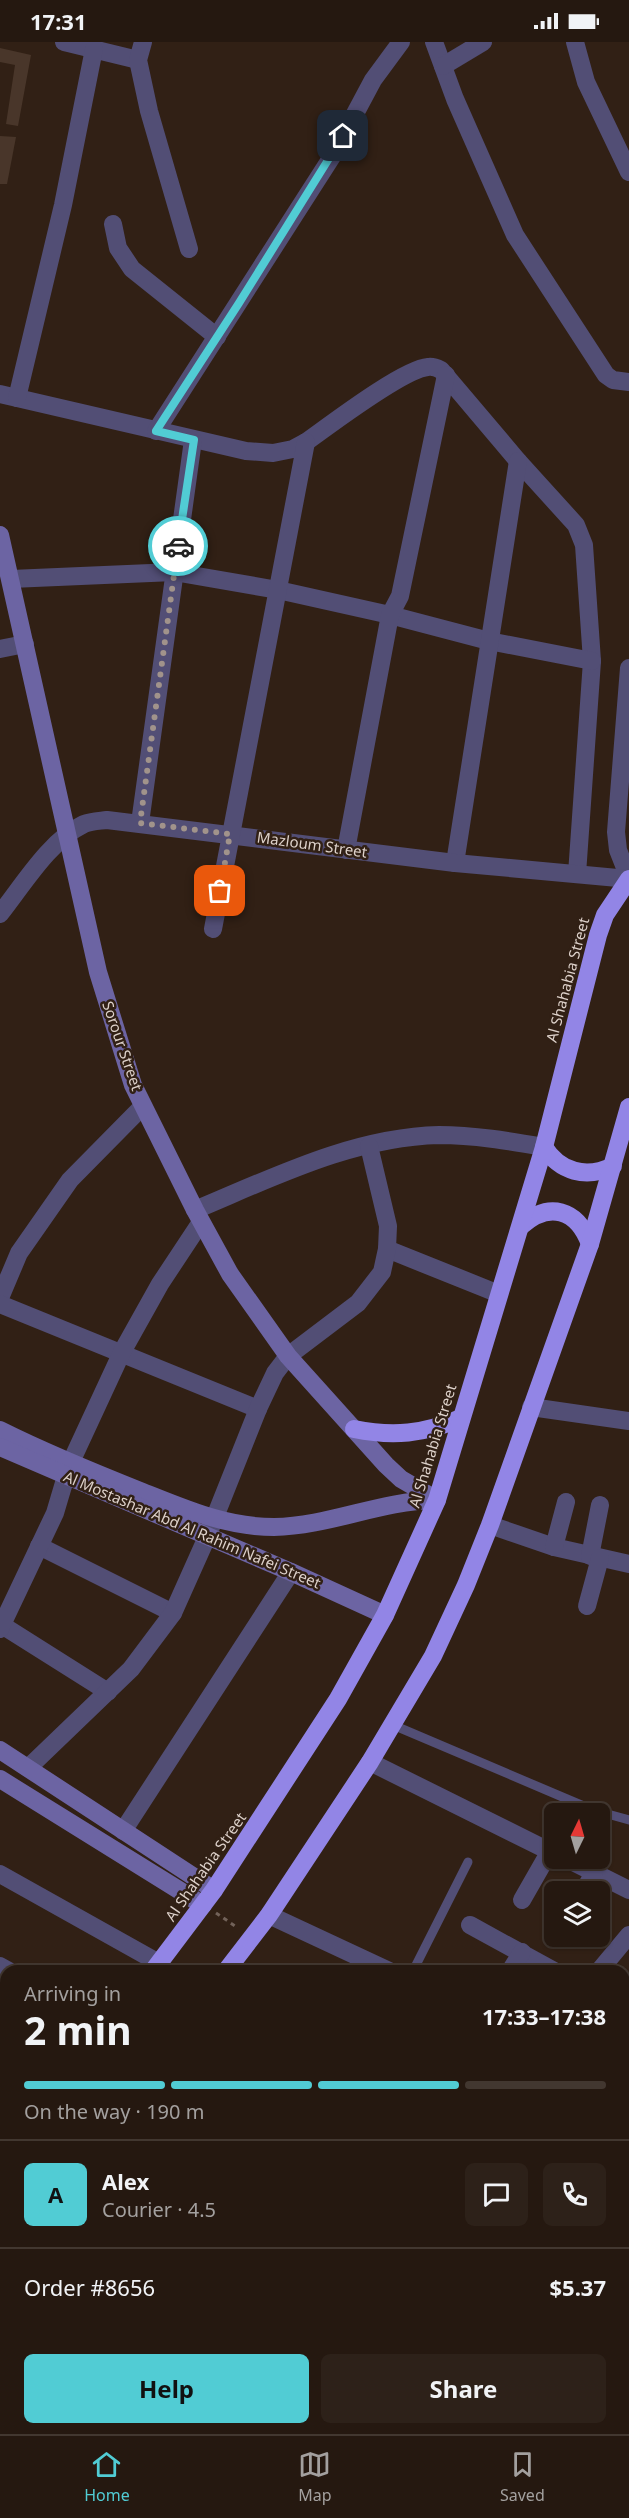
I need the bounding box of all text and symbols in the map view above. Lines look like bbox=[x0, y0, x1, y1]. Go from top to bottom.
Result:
text: 17:31 bbox=[30, 6, 87, 36]
pin bbox=[317, 110, 368, 161]
icon: home bbox=[326, 119, 359, 152]
courier bbox=[148, 516, 208, 576]
icon: car bbox=[162, 530, 195, 563]
street label: Mazloum Street bbox=[256, 826, 369, 862]
pin bbox=[194, 865, 245, 916]
icon: bag bbox=[203, 874, 236, 907]
street label: Al Shahabia Street bbox=[541, 915, 593, 1044]
street label: Sorour Street bbox=[98, 998, 148, 1094]
street label: Al Shahabia Street bbox=[404, 1381, 461, 1510]
street label: Al Mostashar Abd Al Rahim Nafei Street bbox=[61, 1466, 324, 1593]
north arrow bbox=[544, 1803, 610, 1869]
map controls bbox=[544, 1803, 610, 1947]
street label: Al Shahabia Street bbox=[160, 1808, 250, 1925]
button: layers bbox=[544, 1881, 610, 1947]
text: Arriving in bbox=[24, 1980, 121, 2007]
text: 17:33–17:38 bbox=[482, 2001, 606, 2031]
text: 2 min bbox=[24, 2003, 131, 2056]
text: On the way · 190 m bbox=[24, 2098, 204, 2125]
button: chat bbox=[465, 2163, 528, 2226]
button: phone bbox=[543, 2163, 606, 2226]
text: Alex bbox=[102, 2166, 149, 2196]
text: A bbox=[48, 2179, 63, 2209]
text: Courier · 4.5 bbox=[102, 2196, 216, 2223]
text: Order #8656 bbox=[24, 2272, 155, 2302]
text: $5.37 bbox=[549, 2272, 606, 2302]
button: Help bbox=[24, 2354, 309, 2423]
button: Share bbox=[321, 2354, 606, 2423]
tab: Home bbox=[84, 2448, 130, 2506]
tab: Map bbox=[298, 2448, 332, 2506]
tab: Saved bbox=[500, 2448, 545, 2506]

